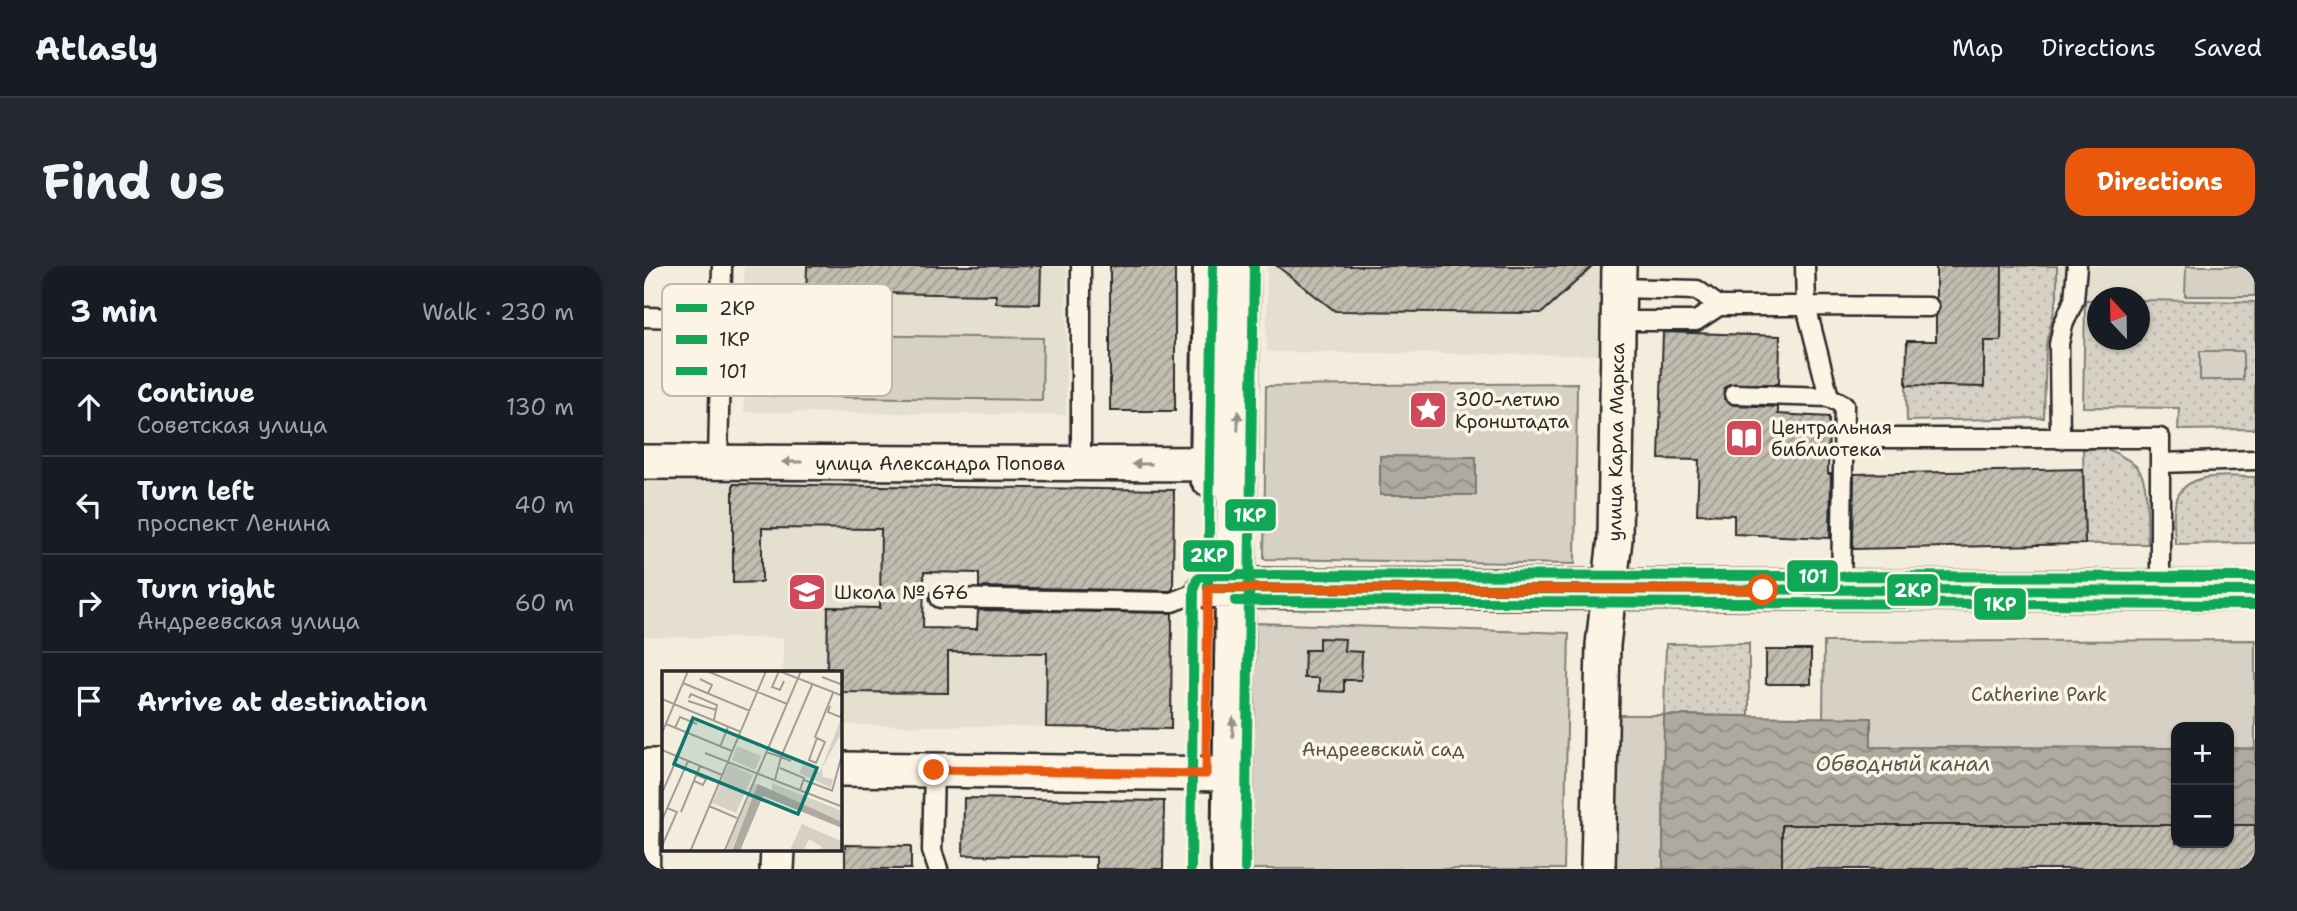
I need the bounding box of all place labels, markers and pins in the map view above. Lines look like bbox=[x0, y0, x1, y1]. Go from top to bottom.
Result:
place label: 300-летию Кронштадта bbox=[1455, 387, 1569, 434]
place icon: 300-летию Кронштадта bbox=[1407, 389, 1449, 431]
place label: Центральная библиотека bbox=[1771, 415, 1892, 462]
library icon: Центральная библиотека bbox=[1723, 417, 1765, 459]
school or university icon: Школа № 676 bbox=[786, 571, 828, 613]
place label: Школа № 676 bbox=[834, 580, 968, 605]

